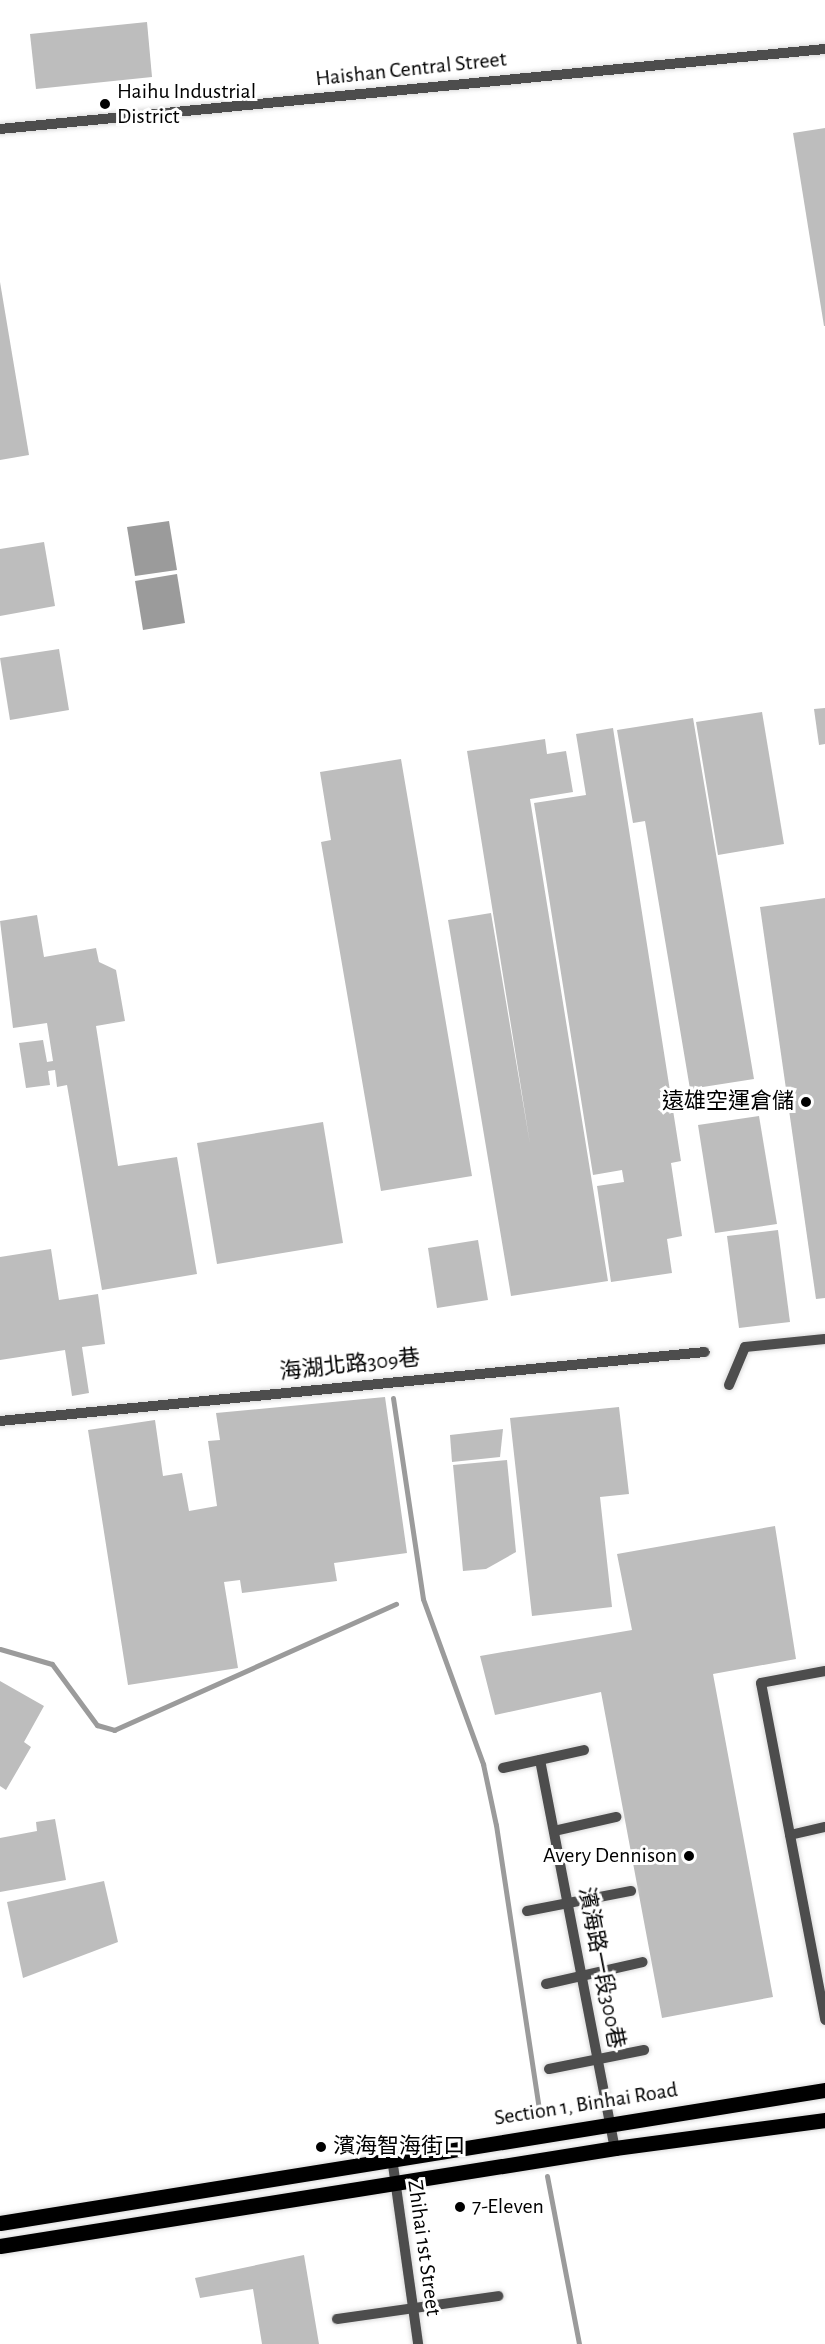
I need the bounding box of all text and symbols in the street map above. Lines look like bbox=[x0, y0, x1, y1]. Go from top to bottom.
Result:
street label: Haishan Central Street bbox=[314, 46, 508, 92]
place label: Haihu Industrial District bbox=[117, 78, 256, 130]
marker: Haihu Industrial District bbox=[98, 97, 112, 111]
place label: 遠雄空運倉儲 bbox=[662, 1089, 794, 1115]
marker: 遠雄空運倉儲 bbox=[799, 1095, 813, 1109]
street label: 海湖北路309巷 bbox=[278, 1345, 422, 1385]
place label: Avery Dennison bbox=[543, 1843, 677, 1869]
marker: Avery Dennison bbox=[682, 1849, 696, 1863]
street label: 濱海路一段300巷 bbox=[572, 1885, 630, 2051]
street label: Section 1, Binhai Road bbox=[492, 2076, 680, 2132]
place label: 濱海智海街口 bbox=[333, 2134, 465, 2160]
marker: 濱海智海街口 bbox=[314, 2140, 328, 2154]
street label: Zhihai 1st Street bbox=[401, 2178, 447, 2318]
place label: 7-Eleven bbox=[472, 2194, 544, 2220]
marker: 7-Eleven bbox=[453, 2200, 467, 2214]

